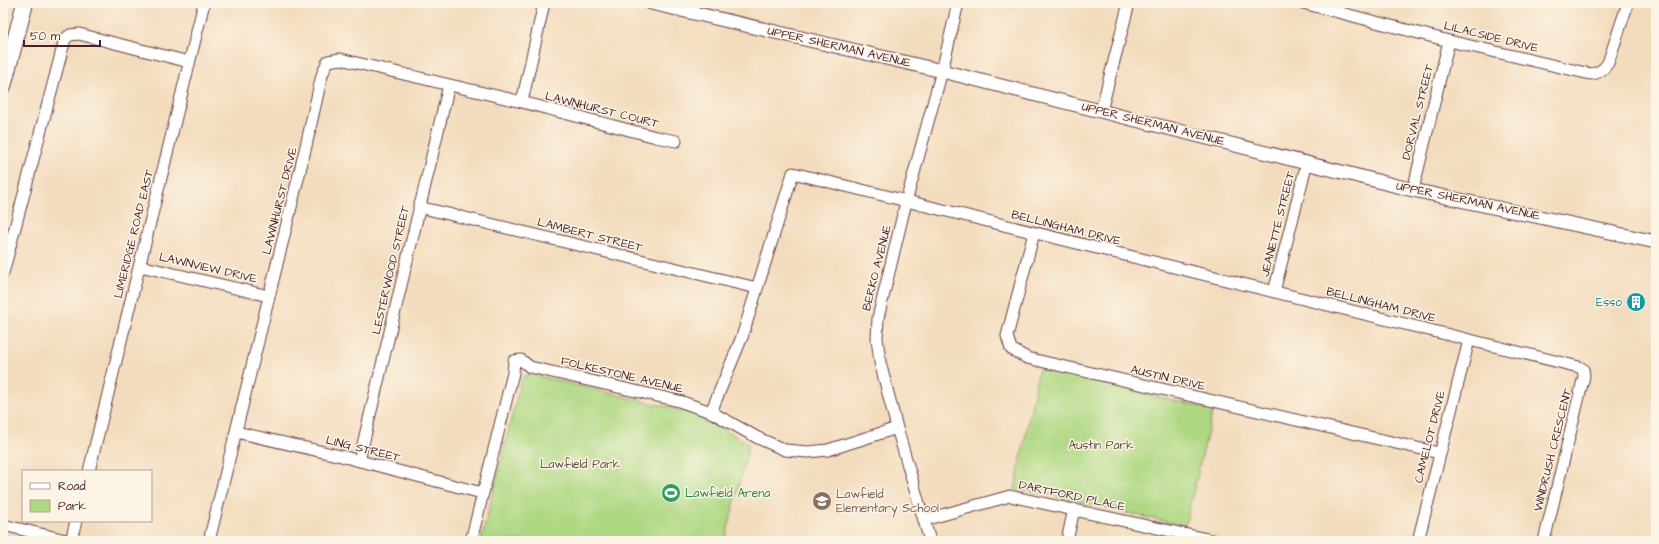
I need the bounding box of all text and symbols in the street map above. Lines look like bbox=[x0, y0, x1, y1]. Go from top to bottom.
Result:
street label: LILACSIDE DRIVE bbox=[1442, 17, 1540, 57]
scale bar bbox=[24, 22, 100, 48]
street label: UPPER SHERMAN AVENUE bbox=[766, 22, 912, 72]
text: 50 m bbox=[30, 28, 61, 45]
street label: DORVAL STREET bbox=[1398, 62, 1438, 162]
street label: LAWNHURST COURT bbox=[543, 88, 661, 132]
street label: UPPER SHERMAN AVENUE bbox=[1080, 98, 1226, 150]
street label: LAWNHURST DRIVE bbox=[258, 146, 302, 256]
street label: LIMERIDGE ROAD EAST bbox=[110, 167, 158, 300]
street label: JEANETTE STREET bbox=[1257, 169, 1299, 278]
street label: UPPER SHERMAN AVENUE bbox=[1394, 177, 1542, 225]
street label: LESTERWOOD STREET bbox=[368, 203, 414, 336]
street label: BELLINGHAM DRIVE bbox=[1009, 206, 1123, 250]
street label: LAMBERT STREET bbox=[536, 214, 645, 256]
street label: BERKO AVENUE bbox=[858, 223, 896, 313]
street label: LAWNVIEW DRIVE bbox=[157, 248, 259, 288]
street label: BELLINGHAM DRIVE bbox=[1324, 283, 1438, 327]
building icon: Esso bbox=[1625, 291, 1647, 313]
place label: Esso bbox=[1596, 294, 1622, 311]
street label: FOLKESTONE AVENUE bbox=[559, 353, 685, 397]
street label: AUSTIN DRIVE bbox=[1129, 361, 1207, 395]
street label: WINDRUSH CRESCENT bbox=[1530, 386, 1577, 513]
street label: CAMELOT DRIVE bbox=[1410, 389, 1450, 485]
street label: LING STREET bbox=[324, 432, 403, 467]
park label: Austin Park bbox=[1068, 437, 1134, 454]
park label: Lawfield Park bbox=[540, 456, 621, 473]
legend bbox=[22, 470, 152, 522]
street label: DARTFORD PLACE bbox=[1017, 476, 1127, 516]
text: Road bbox=[58, 478, 86, 495]
sports icon: Lawfield Arena bbox=[660, 482, 682, 504]
place label: Lawfield Arena bbox=[685, 485, 770, 502]
place label: Lawfield Elementary School bbox=[836, 486, 939, 518]
school or university icon: Lawfield Elementary School bbox=[811, 490, 833, 512]
text: Park bbox=[58, 498, 86, 515]

